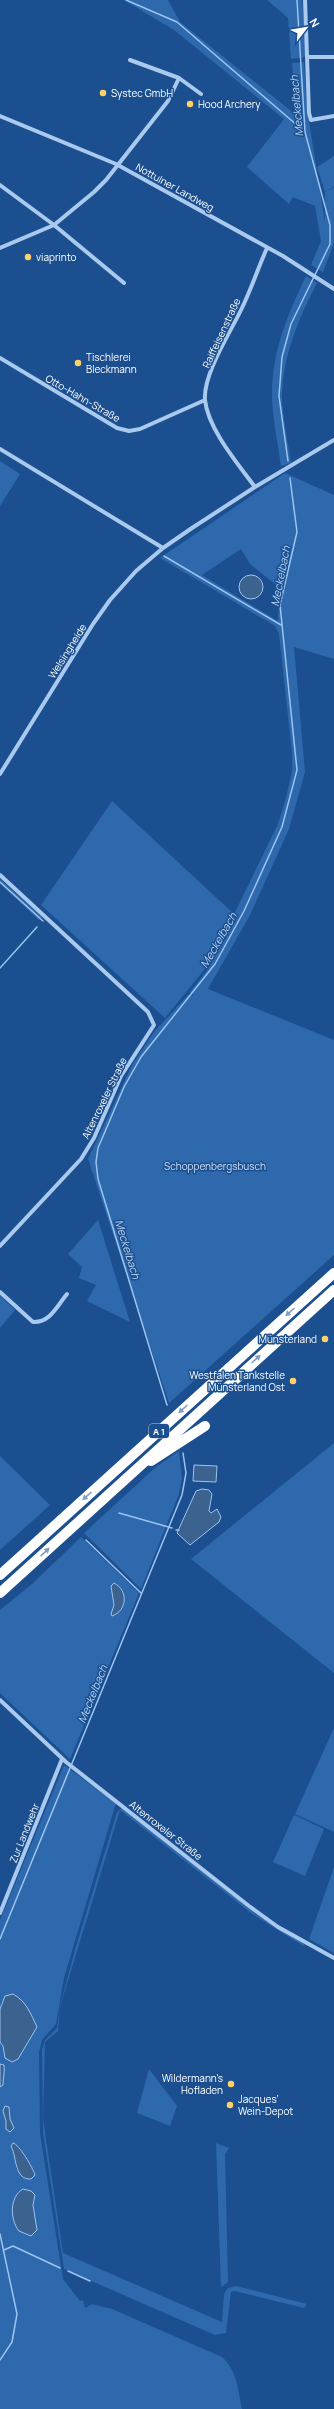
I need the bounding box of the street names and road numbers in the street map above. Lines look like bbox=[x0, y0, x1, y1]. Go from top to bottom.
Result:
street label: Nottulner Landweg bbox=[133, 160, 217, 214]
street label: Raiffeisenstraße bbox=[199, 296, 243, 370]
street label: Otto-Hahn-Straße bbox=[43, 371, 123, 425]
street label: Welsingheide bbox=[45, 621, 90, 681]
street label: Altenroxeler Straße bbox=[78, 1055, 130, 1141]
road number: A 1 bbox=[149, 1424, 169, 1438]
street label: Altenroxeler Straße bbox=[127, 1797, 206, 1863]
street label: Zur Landwehr bbox=[6, 1801, 42, 1865]

